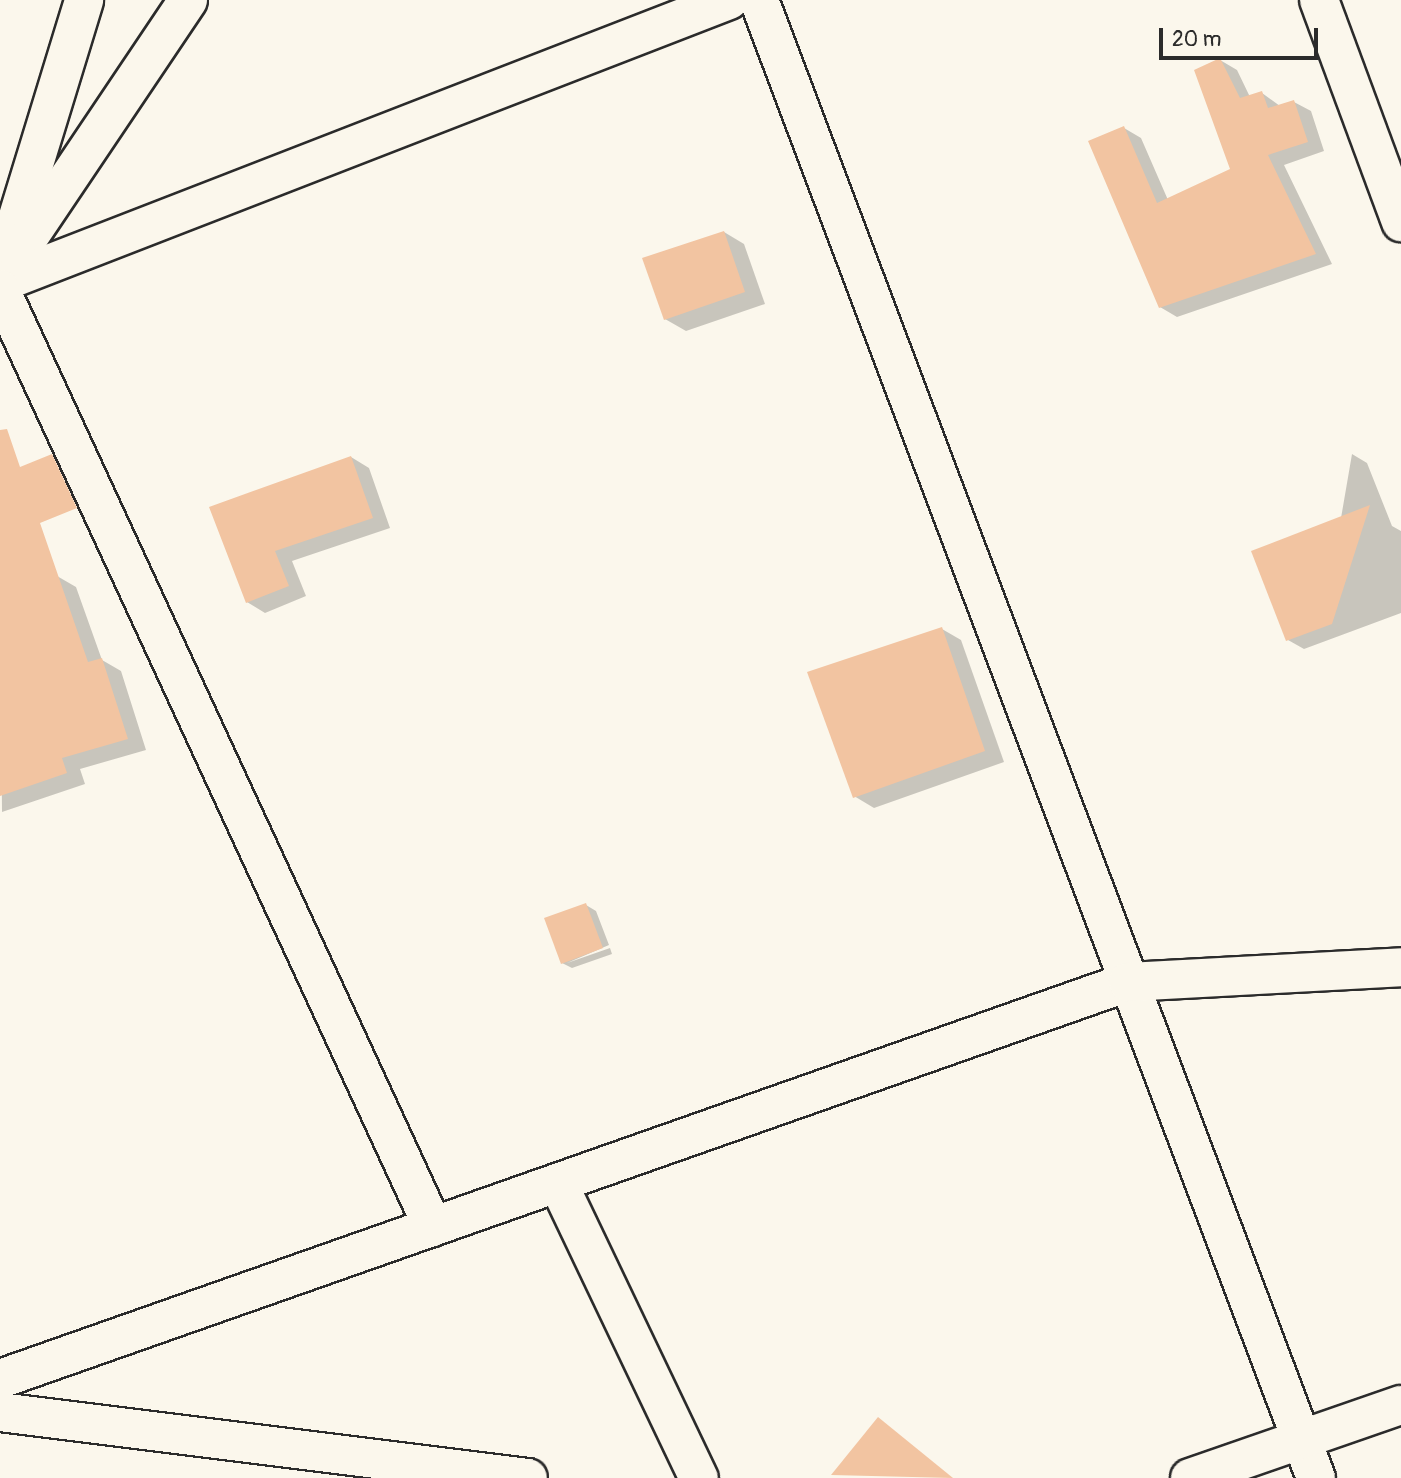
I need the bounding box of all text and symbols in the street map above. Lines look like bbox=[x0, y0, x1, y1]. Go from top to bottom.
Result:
scale bar bbox=[1163, 14, 1322, 58]
text: 20 m bbox=[1172, 26, 1221, 53]

